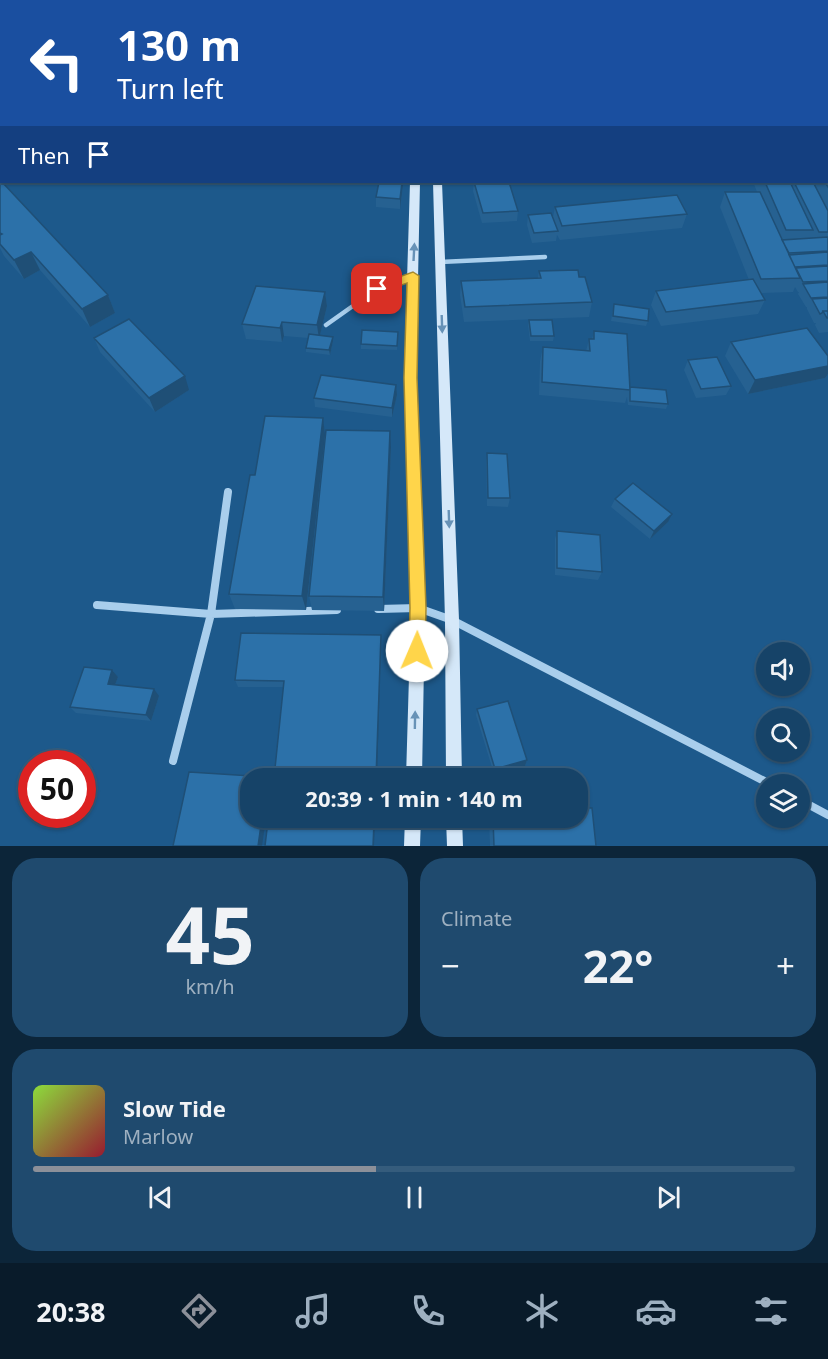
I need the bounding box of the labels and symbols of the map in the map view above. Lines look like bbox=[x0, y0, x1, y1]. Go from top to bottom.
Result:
one-way arrow bbox=[409, 243, 419, 262]
pin bbox=[351, 263, 402, 314]
one-way arrow bbox=[437, 314, 446, 333]
one-way arrow bbox=[444, 509, 453, 528]
position arrow bbox=[385, 619, 449, 683]
one-way arrow bbox=[410, 711, 420, 730]
speed limit sign: 50 bbox=[18, 750, 96, 828]

